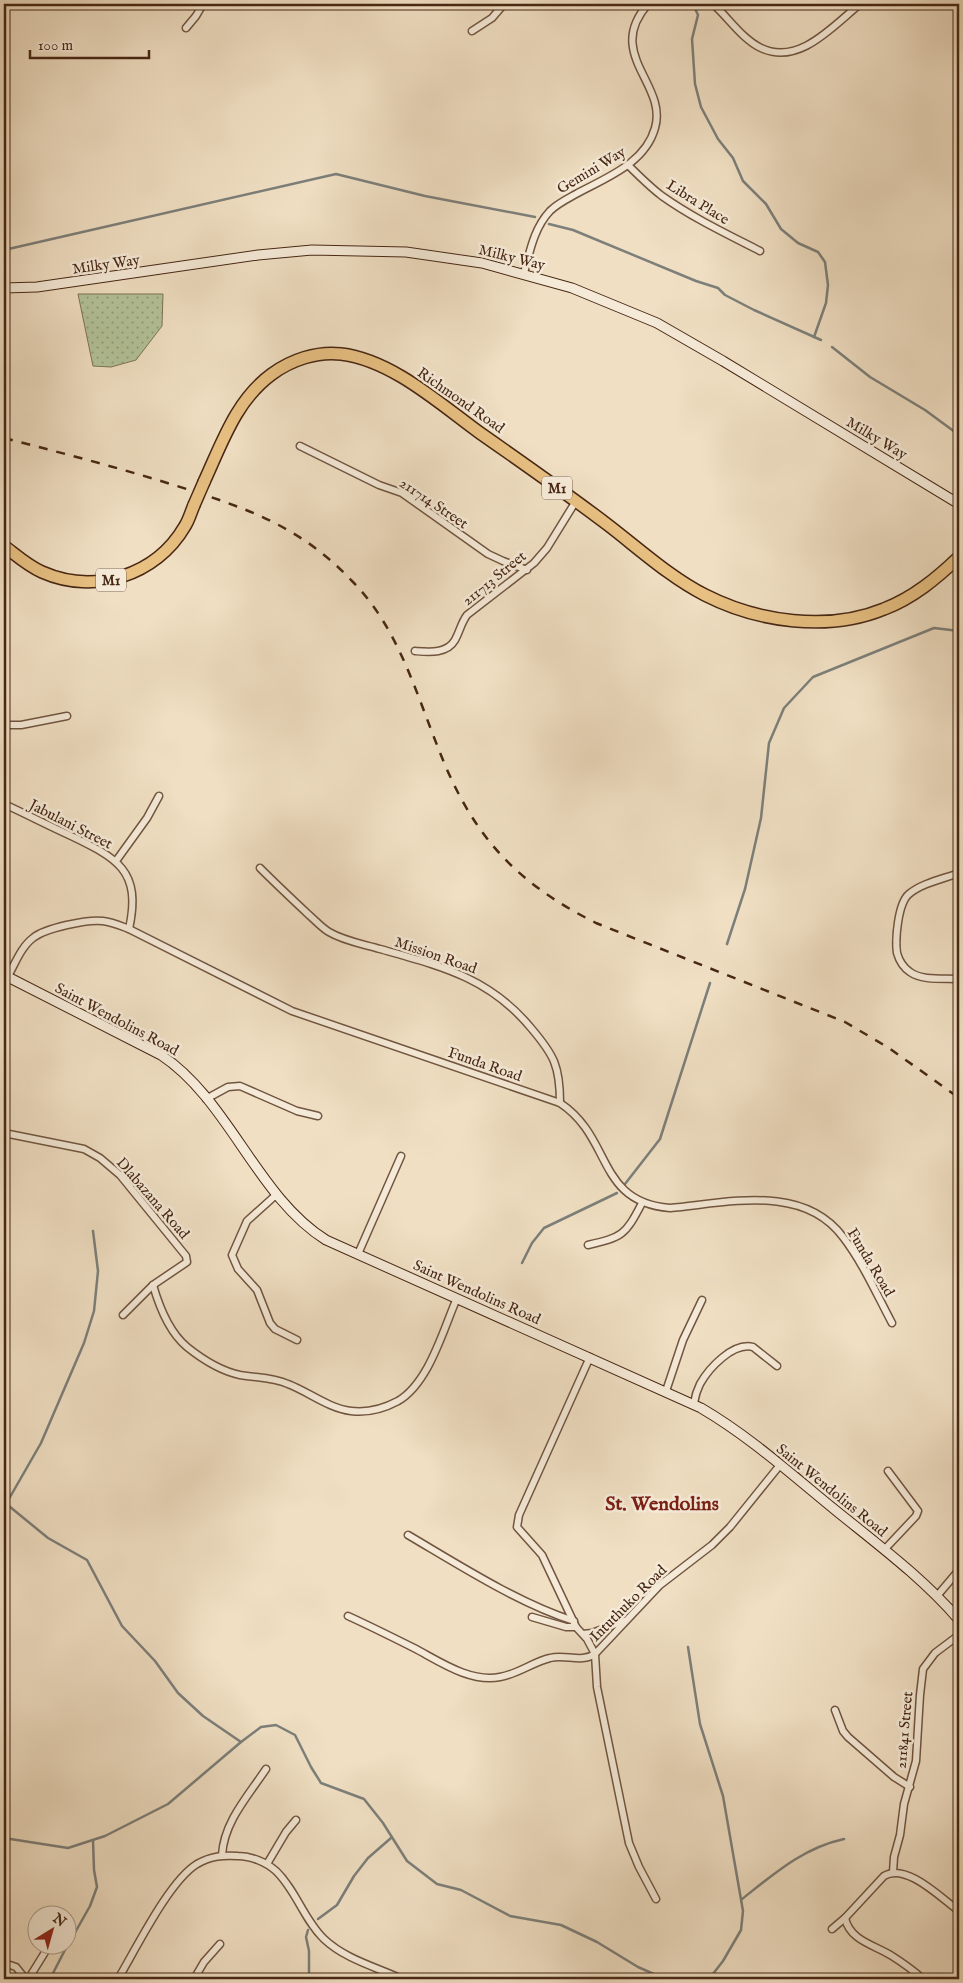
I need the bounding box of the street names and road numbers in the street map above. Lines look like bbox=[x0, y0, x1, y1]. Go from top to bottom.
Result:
street label: Gemini Way bbox=[553, 142, 630, 198]
street label: Libra Place bbox=[663, 176, 733, 229]
street label: Milky Way bbox=[477, 240, 548, 275]
street label: Milky Way bbox=[71, 250, 142, 279]
street label: Richmond Road bbox=[413, 363, 509, 438]
street label: Milky Way bbox=[843, 413, 911, 464]
street label: 211714 Street bbox=[396, 474, 472, 533]
road number: M1 bbox=[542, 476, 572, 499]
street label: 211713 Street bbox=[458, 547, 530, 610]
road number: M1 bbox=[96, 568, 126, 592]
street label: Jabulani Street bbox=[24, 794, 116, 854]
street label: Mission Road bbox=[392, 933, 480, 979]
street label: Saint Wendolins Road bbox=[52, 979, 183, 1061]
street label: Funda Road bbox=[445, 1043, 525, 1086]
street label: Dlabazana Road bbox=[112, 1154, 194, 1244]
street label: Funda Road bbox=[843, 1224, 899, 1301]
street label: Saint Wendolins Road bbox=[410, 1256, 544, 1330]
street label: Saint Wendolins Road bbox=[772, 1440, 892, 1542]
street label: Intuthuko Road bbox=[586, 1560, 672, 1646]
street label: 211841 Street bbox=[892, 1691, 917, 1770]

